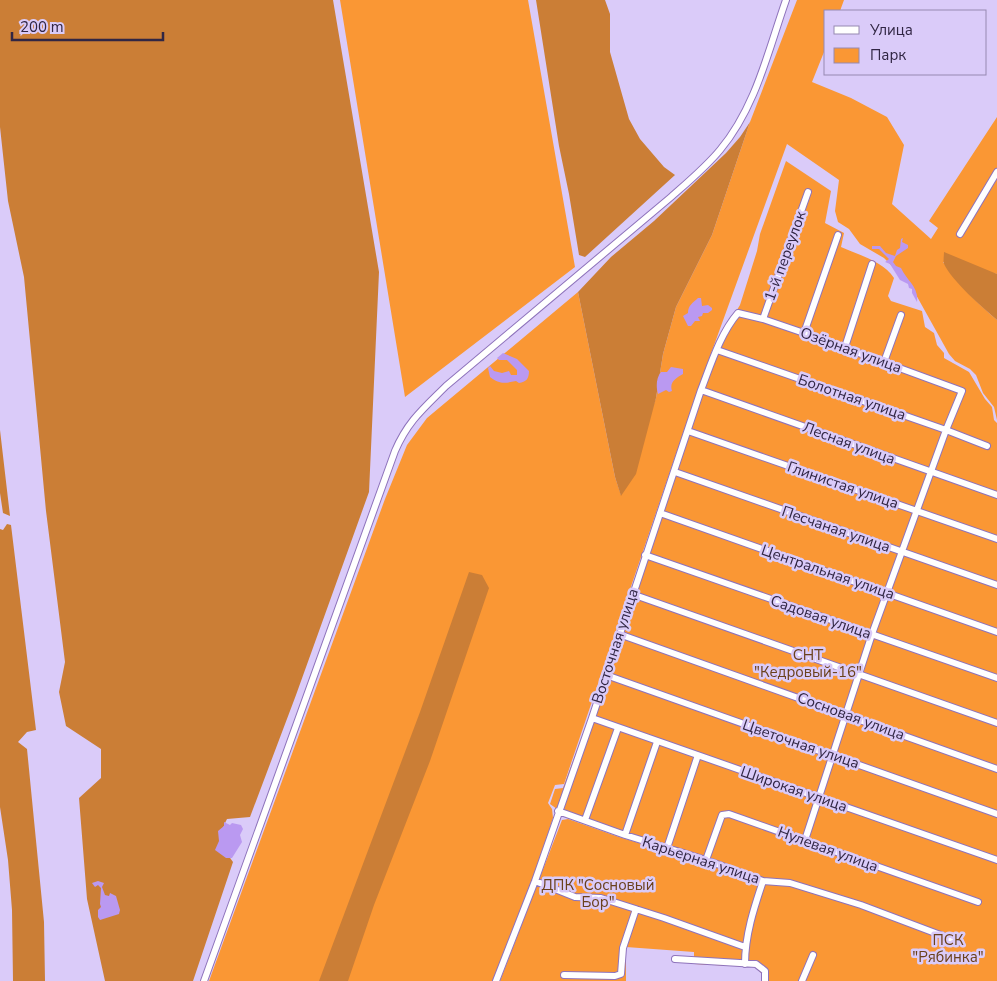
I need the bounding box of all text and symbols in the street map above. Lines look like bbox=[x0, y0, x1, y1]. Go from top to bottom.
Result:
scale bar bbox=[12, 10, 164, 42]
legend bbox=[824, 10, 987, 75]
text: 200 m bbox=[20, 17, 64, 37]
text: Улица bbox=[869, 20, 913, 40]
text: Парк bbox=[870, 45, 906, 65]
street label: 1-й переулок bbox=[759, 208, 811, 304]
street label: Озёрная улица bbox=[797, 322, 905, 378]
street label: Болотная улица bbox=[795, 369, 909, 425]
street label: Лесная улица bbox=[800, 417, 898, 469]
street label: Глинистая улица bbox=[785, 457, 901, 513]
street label: Песчаная улица bbox=[779, 501, 893, 557]
street label: Центральная улица bbox=[759, 540, 897, 604]
street label: Восточная улица bbox=[587, 586, 643, 706]
street label: Садовая улица bbox=[768, 590, 874, 644]
park label: СНТ "Кедровый-16" bbox=[754, 645, 862, 682]
street label: Сосновая улица bbox=[795, 687, 907, 745]
street label: Цветочная улица bbox=[740, 715, 862, 773]
street label: Широкая улица bbox=[738, 761, 850, 817]
street label: Нулевая улица bbox=[775, 822, 881, 876]
street label: Карьерная улица bbox=[640, 832, 762, 888]
park label: ДПК "Сосновый Бор" bbox=[541, 875, 655, 912]
park label: ПСК "Рябинка" bbox=[912, 930, 984, 967]

